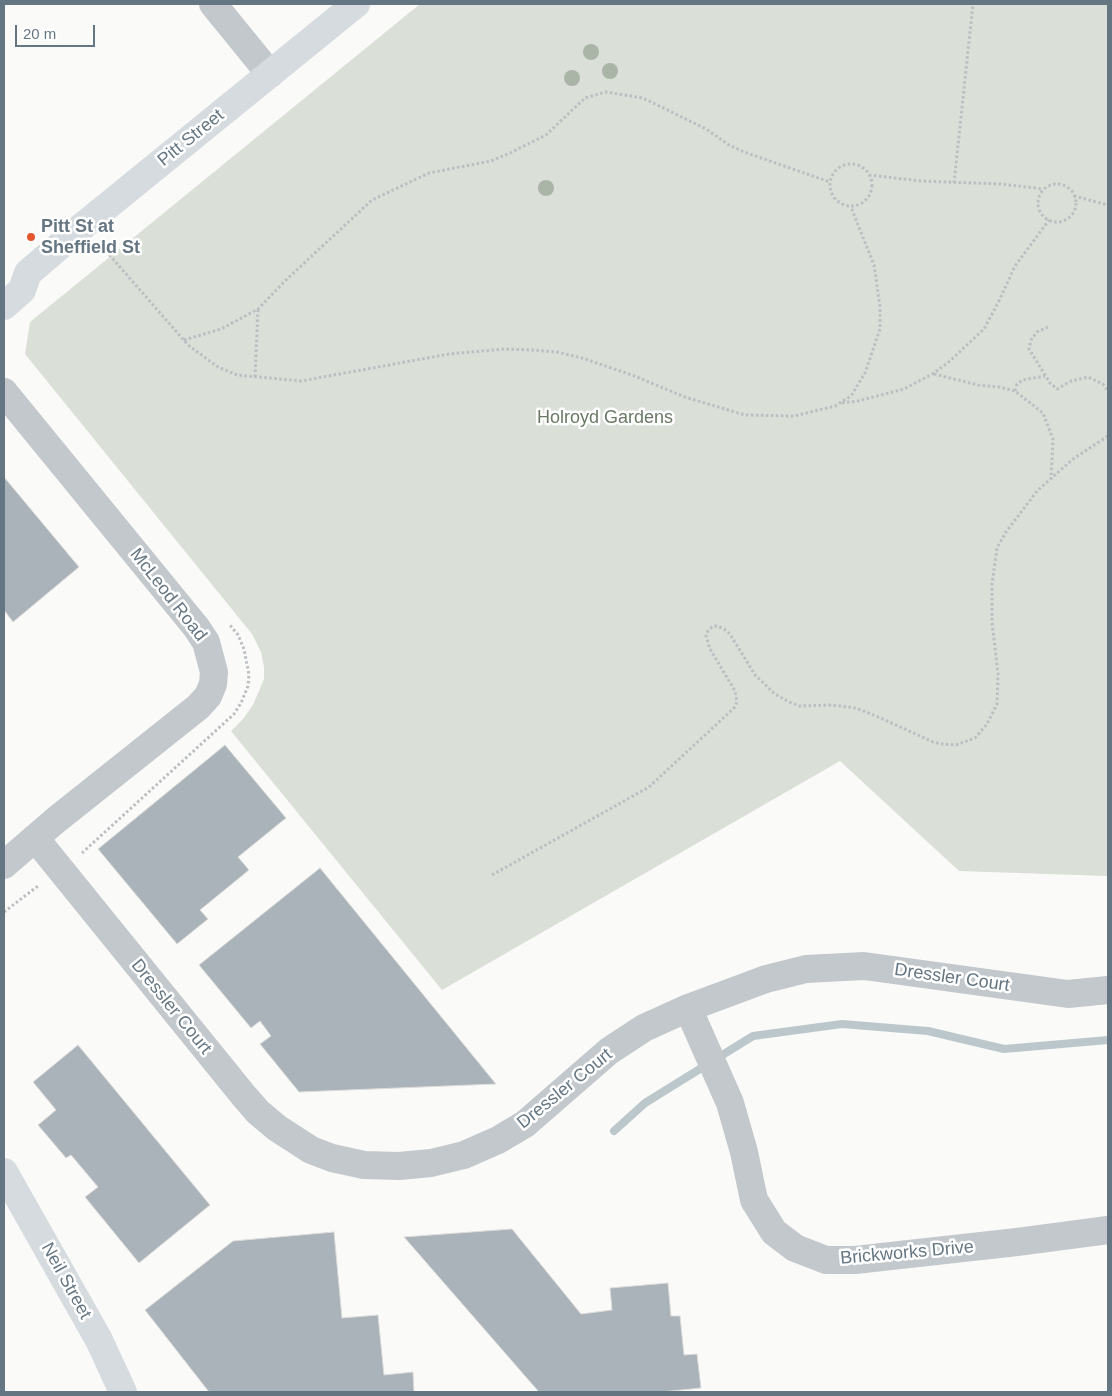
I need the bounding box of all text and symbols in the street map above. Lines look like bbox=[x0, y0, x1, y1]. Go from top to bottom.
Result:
scale bar bbox=[18, 15, 98, 47]
text: 20 m bbox=[23, 25, 56, 42]
street label: Pitt Street bbox=[153, 105, 229, 171]
place label: Pitt St at Sheffield St bbox=[41, 216, 140, 258]
marker: Pitt St at Sheffield St bbox=[25, 231, 37, 243]
park label: Holroyd Gardens bbox=[537, 407, 673, 429]
street label: McLeod Road bbox=[125, 544, 211, 646]
street label: Dressler Court bbox=[126, 955, 216, 1059]
street label: Dressler Court bbox=[893, 959, 1011, 997]
street label: Dressler Court bbox=[513, 1044, 617, 1134]
street label: Brickworks Drive bbox=[839, 1236, 975, 1270]
street label: Neil Street bbox=[36, 1239, 96, 1323]

